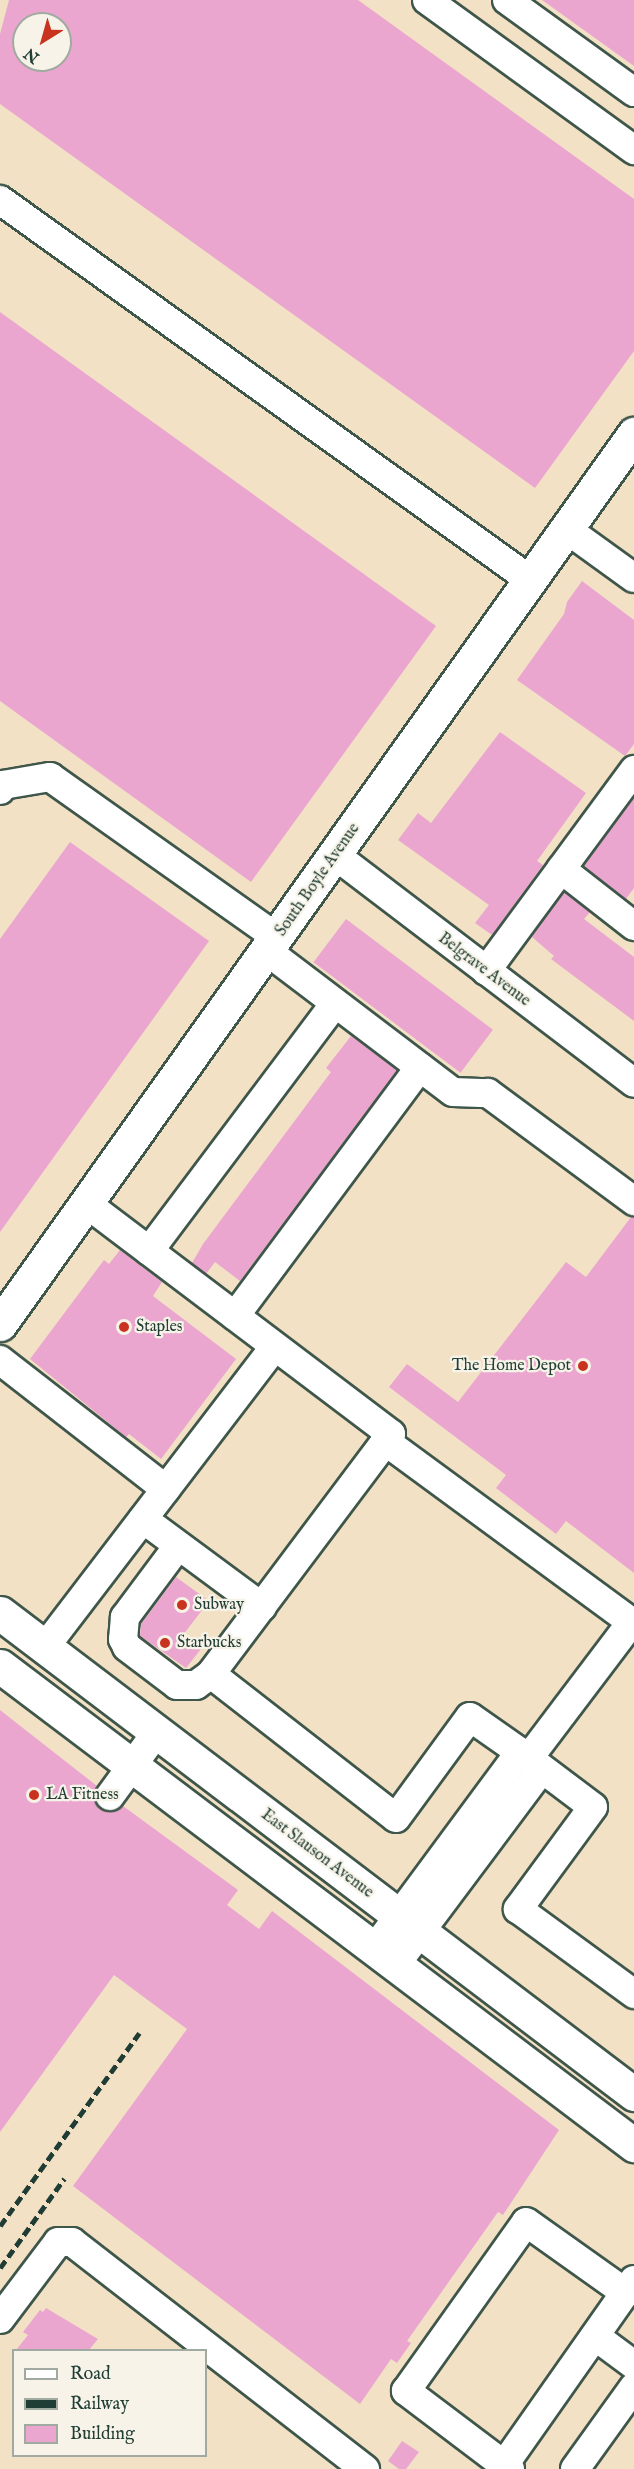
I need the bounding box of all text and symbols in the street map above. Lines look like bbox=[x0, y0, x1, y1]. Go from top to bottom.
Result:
north arrow bbox=[12, 12, 72, 72]
text: N bbox=[21, 43, 44, 67]
street label: South Boyle Avenue bbox=[272, 820, 364, 940]
street label: Belgrave Avenue bbox=[434, 929, 534, 1011]
place label: Staples bbox=[136, 1317, 182, 1337]
marker: Staples bbox=[117, 1320, 131, 1334]
place label: The Home Depot bbox=[452, 1356, 571, 1376]
marker: The Home Depot bbox=[576, 1359, 590, 1373]
place label: Subway bbox=[194, 1595, 244, 1615]
marker: Subway bbox=[175, 1598, 189, 1612]
place label: Starbucks bbox=[177, 1633, 241, 1653]
marker: Starbucks bbox=[158, 1636, 172, 1650]
place label: LA Fitness bbox=[46, 1785, 119, 1805]
marker: LA Fitness bbox=[27, 1788, 41, 1802]
street label: East Slauson Avenue bbox=[257, 1806, 377, 1902]
legend bbox=[12, 2349, 207, 2457]
text: Road bbox=[70, 2363, 111, 2386]
text: Railway bbox=[70, 2393, 129, 2416]
text: Building bbox=[70, 2423, 135, 2446]

